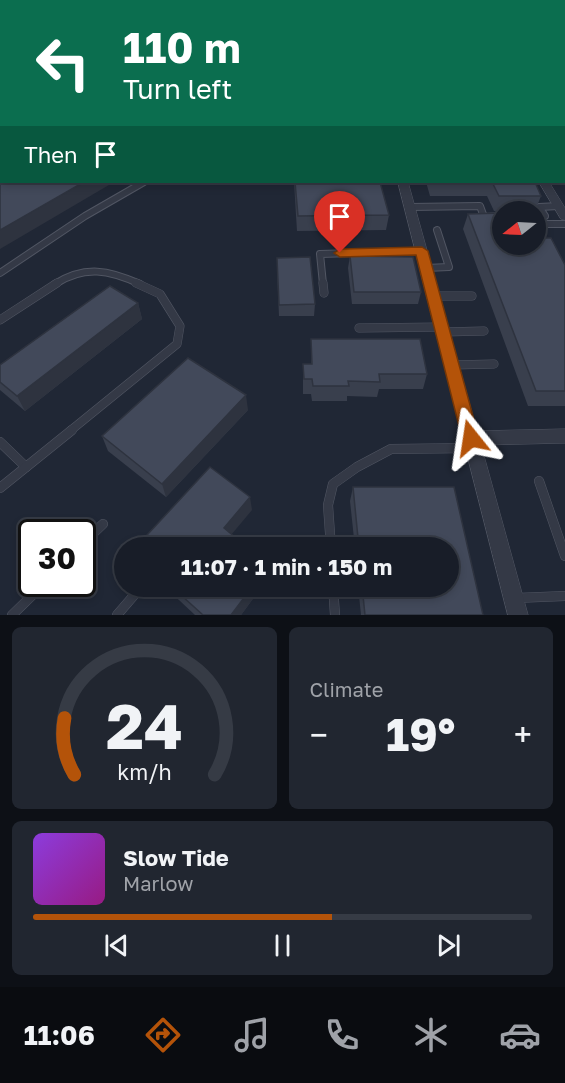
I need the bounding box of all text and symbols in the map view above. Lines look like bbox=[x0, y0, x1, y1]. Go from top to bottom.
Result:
text: 110 m bbox=[123, 22, 241, 72]
icon: left bbox=[24, 24, 102, 102]
text: Turn left bbox=[123, 73, 232, 105]
icon: arrive bbox=[89, 138, 122, 171]
text: Then bbox=[24, 141, 77, 168]
pin bbox=[314, 191, 365, 253]
icon: arrive bbox=[323, 200, 356, 233]
north arrow bbox=[492, 201, 546, 255]
map controls bbox=[492, 201, 546, 255]
position arrow bbox=[439, 406, 503, 470]
speed limit sign: 30 bbox=[18, 519, 96, 597]
text: 11:07 · 1 min · 150 m bbox=[181, 553, 392, 580]
text: Climate bbox=[310, 677, 383, 701]
text: 24 bbox=[106, 688, 183, 763]
text: 19° bbox=[386, 707, 455, 761]
text: − bbox=[310, 715, 328, 754]
text: + bbox=[514, 715, 532, 754]
text: km/h bbox=[117, 759, 172, 785]
text: Slow Tide bbox=[123, 844, 229, 871]
text: Marlow bbox=[123, 871, 194, 895]
icon: previous bbox=[100, 929, 133, 962]
icon: pause bbox=[266, 929, 299, 962]
icon: next bbox=[432, 929, 465, 962]
icon: directions bbox=[142, 1014, 184, 1056]
icon: music bbox=[231, 1014, 273, 1056]
icon: phone bbox=[321, 1014, 363, 1056]
icon: climate bbox=[410, 1014, 452, 1056]
icon: car bbox=[499, 1014, 541, 1056]
text: 11:06 bbox=[24, 1019, 95, 1051]

